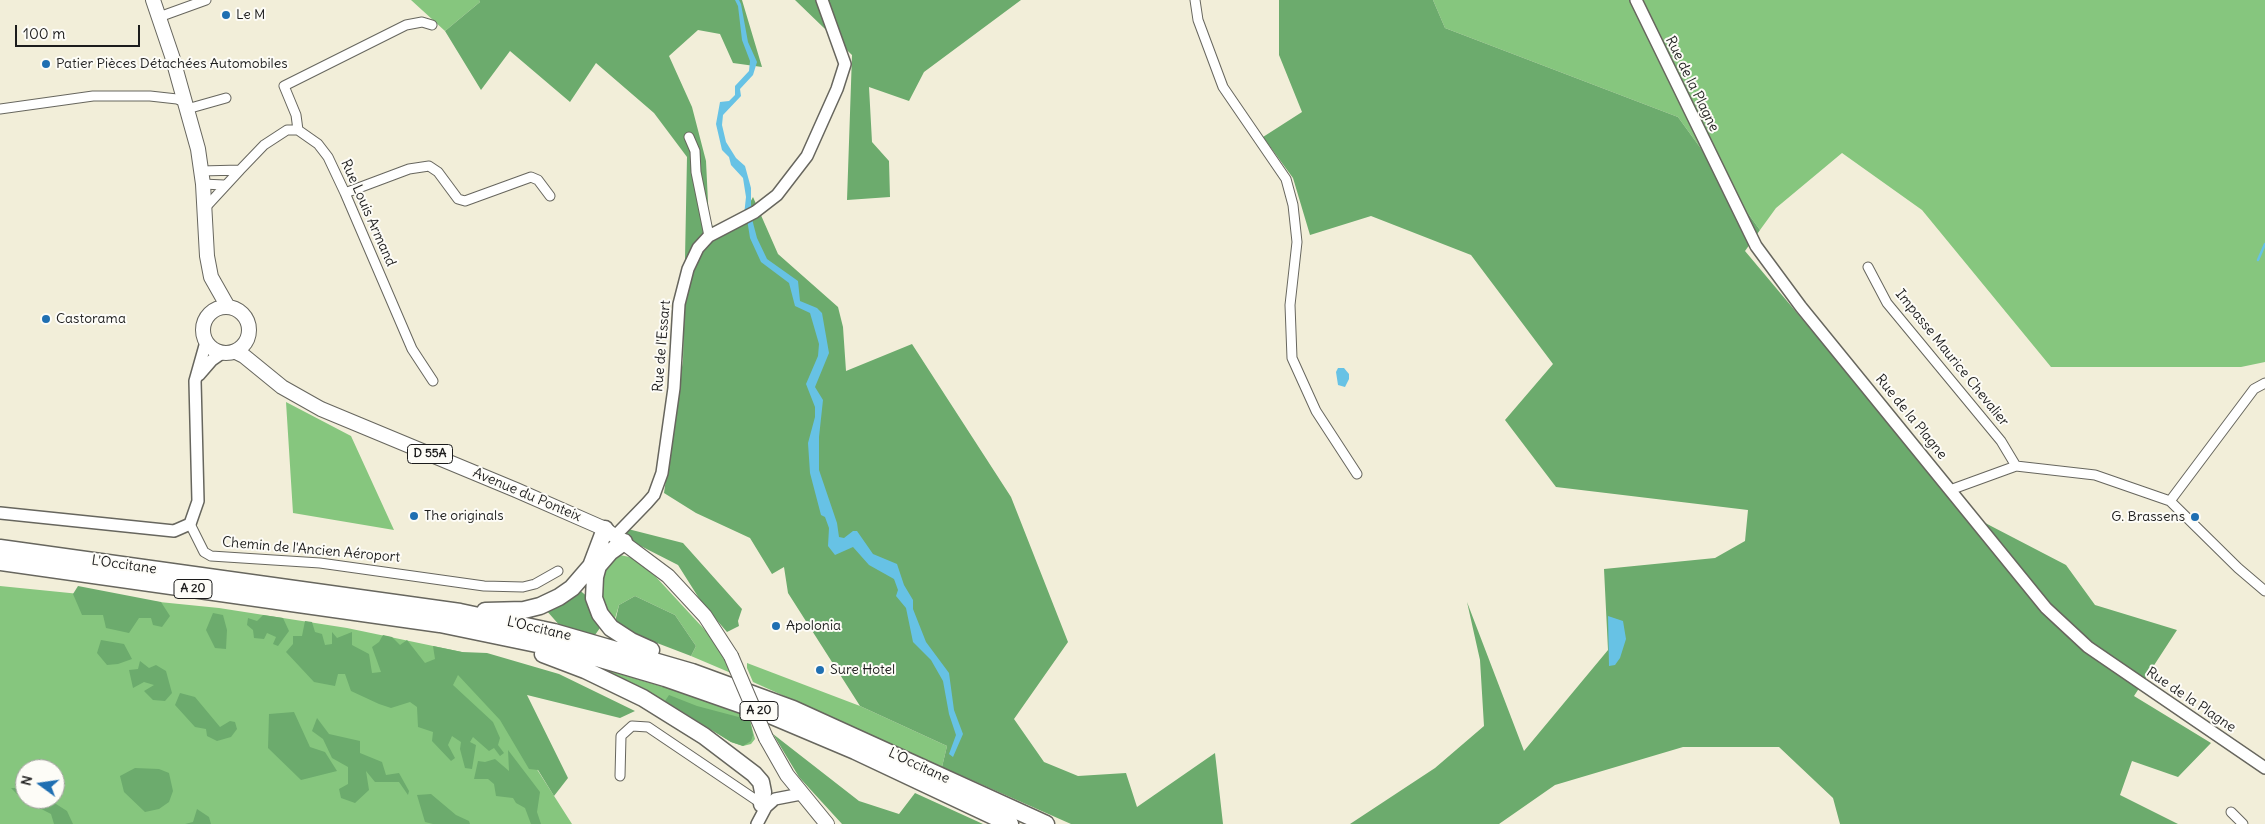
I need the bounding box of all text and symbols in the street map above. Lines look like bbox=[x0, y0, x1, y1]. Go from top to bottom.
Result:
place label: Le M bbox=[236, 7, 265, 23]
marker: Le M bbox=[220, 9, 232, 21]
scale bar bbox=[18, 15, 142, 47]
text: 100 m bbox=[23, 24, 65, 43]
street label: Rue de la Plagne bbox=[1662, 33, 1722, 135]
place label: Patier Pièces Détachées Automobiles bbox=[56, 56, 288, 72]
marker: Patier Pièces Détachées Automobiles bbox=[40, 58, 52, 70]
street label: Rue Louis Armand bbox=[337, 157, 399, 269]
street label: Impasse Maurice Chevalier bbox=[1892, 286, 2012, 430]
street label: Rue de l'Essart bbox=[650, 299, 674, 393]
place label: Castorama bbox=[56, 311, 126, 327]
marker: Castorama bbox=[40, 313, 52, 325]
street label: Rue de la Plagne bbox=[1872, 371, 1950, 463]
road number: D 55A bbox=[408, 444, 452, 464]
street label: Avenue du Ponteix bbox=[470, 465, 584, 525]
place label: The originals bbox=[424, 508, 504, 524]
place label: G. Brassens bbox=[2111, 509, 2185, 525]
marker: The originals bbox=[408, 510, 420, 522]
marker: G. Brassens bbox=[2189, 511, 2201, 523]
street label: Chemin de l'Ancien Aéroport bbox=[221, 534, 401, 566]
street label: L'Occitane bbox=[90, 552, 158, 578]
road number: A 20 bbox=[174, 580, 212, 598]
street label: L'Occitane bbox=[505, 613, 573, 645]
place label: Apolonia bbox=[786, 618, 841, 634]
marker: Apolonia bbox=[770, 620, 782, 632]
place label: Sure Hotel bbox=[830, 662, 895, 678]
marker: Sure Hotel bbox=[814, 664, 826, 676]
street label: Rue de la Plagne bbox=[2143, 664, 2239, 736]
road number: A 20 bbox=[740, 701, 778, 720]
street label: L'Occitane bbox=[886, 745, 952, 787]
north arrow bbox=[15, 759, 65, 809]
text: N bbox=[17, 774, 36, 787]

